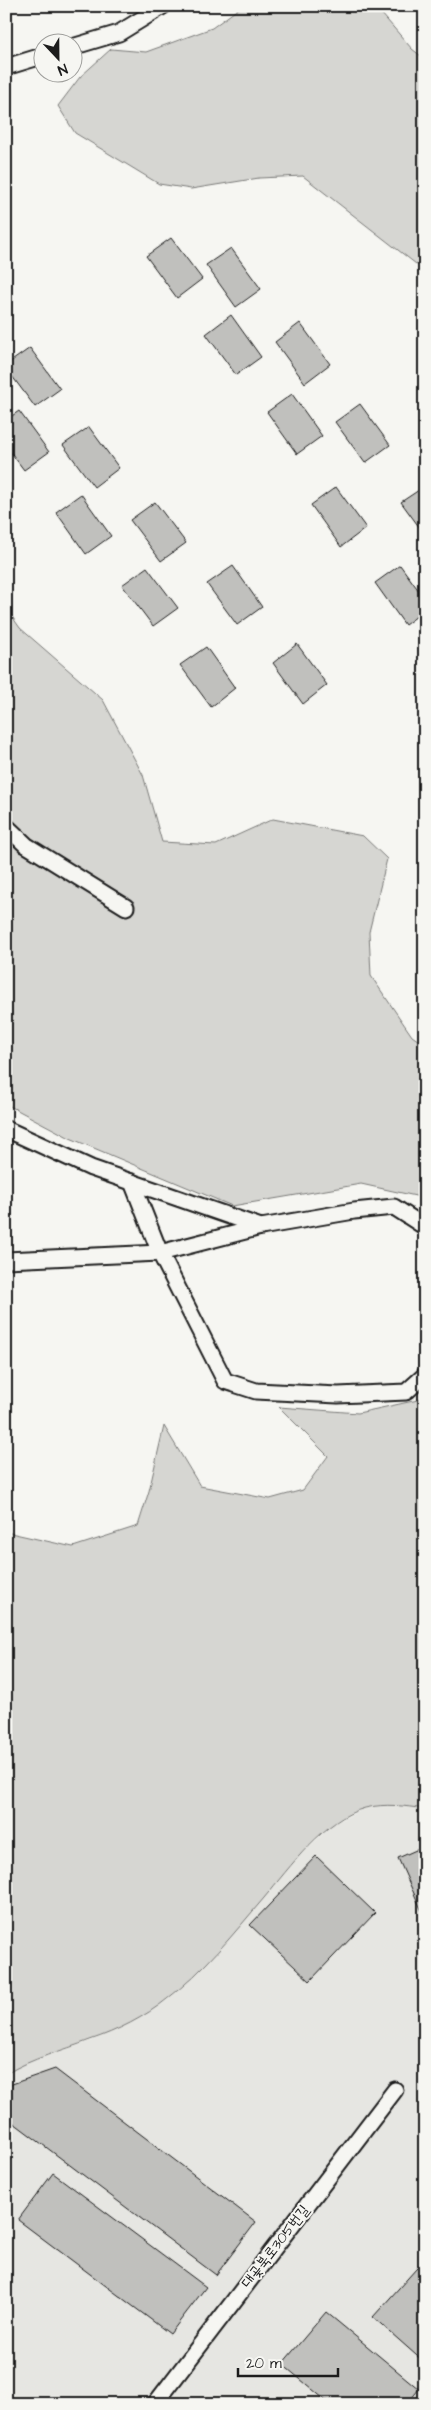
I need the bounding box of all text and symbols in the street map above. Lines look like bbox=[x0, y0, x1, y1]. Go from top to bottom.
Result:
north arrow bbox=[32, 32, 82, 82]
text: N bbox=[54, 58, 70, 80]
street label: 대곶북로305번길 bbox=[236, 2200, 314, 2292]
scale bar bbox=[238, 2345, 338, 2377]
text: 20 m bbox=[246, 2353, 282, 2374]

